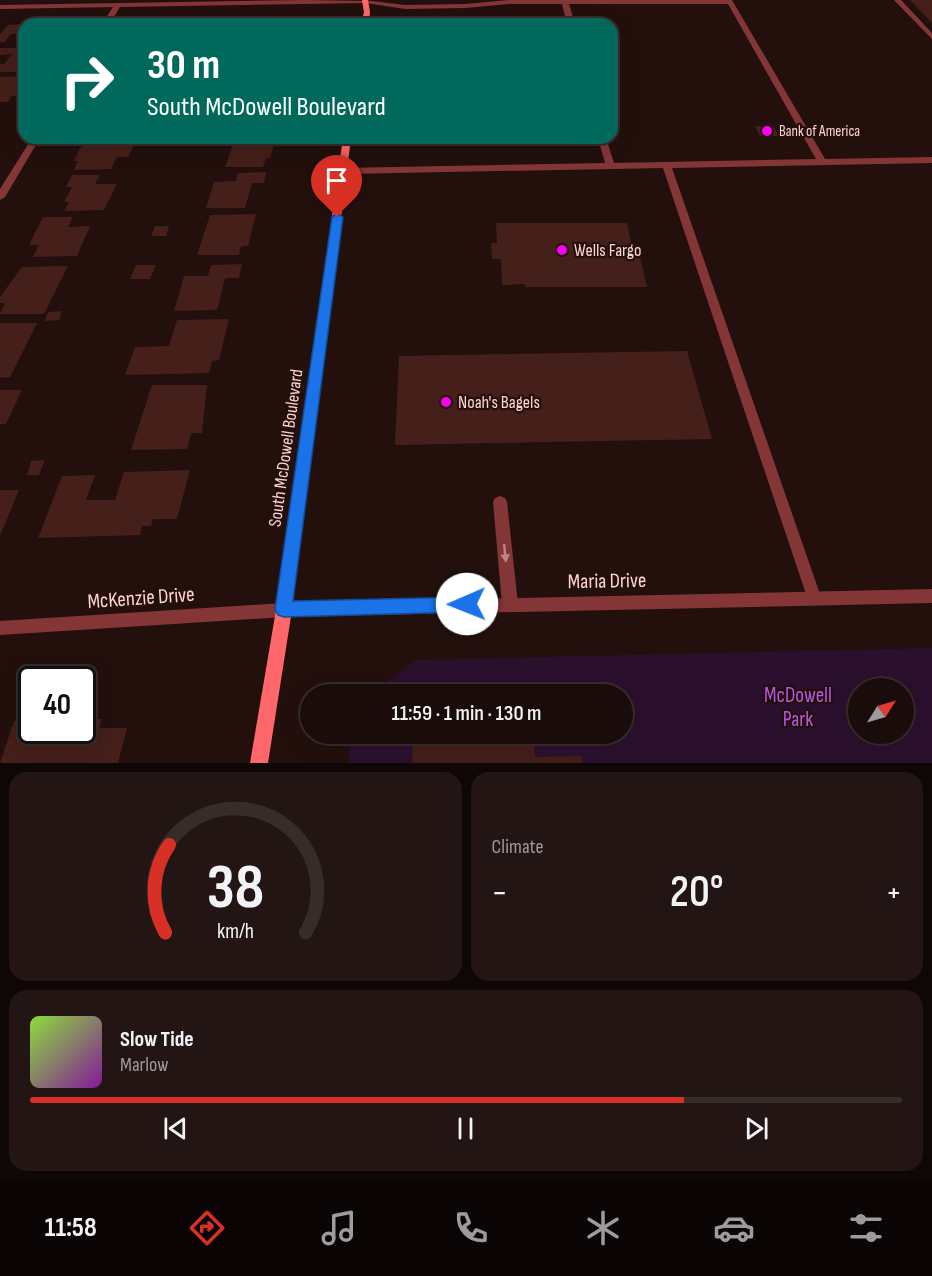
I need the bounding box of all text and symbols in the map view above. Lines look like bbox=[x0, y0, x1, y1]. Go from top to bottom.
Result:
text: 30 m bbox=[147, 40, 220, 91]
icon: right bbox=[48, 42, 126, 120]
text: South McDowell Boulevard bbox=[147, 91, 386, 123]
place label: Bank of America bbox=[779, 122, 860, 141]
marker: Bank of America bbox=[760, 124, 774, 138]
pin bbox=[311, 155, 362, 217]
icon: arrive bbox=[320, 164, 353, 197]
place label: Wells Fargo bbox=[574, 240, 641, 261]
marker: Wells Fargo bbox=[555, 243, 569, 257]
street label: South McDowell Boulevard bbox=[265, 368, 307, 528]
place label: Noah's Bagels bbox=[458, 392, 540, 413]
marker: Noah's Bagels bbox=[439, 395, 453, 409]
one-way arrow bbox=[500, 543, 510, 562]
street label: Maria Drive bbox=[567, 568, 647, 594]
position arrow bbox=[435, 572, 499, 636]
street label: McKenzie Drive bbox=[87, 582, 195, 614]
speed limit sign: 40 bbox=[18, 666, 96, 744]
north arrow bbox=[848, 678, 914, 744]
map controls bbox=[848, 678, 914, 744]
park label: McDowell Park bbox=[764, 683, 832, 732]
text: 11:59 · 1 min · 130 m bbox=[392, 700, 541, 727]
text: Climate bbox=[492, 835, 544, 859]
text: 38 bbox=[207, 851, 264, 926]
text: 20° bbox=[670, 865, 724, 920]
text: − bbox=[492, 873, 508, 913]
text: + bbox=[886, 873, 902, 913]
text: km/h bbox=[217, 920, 254, 945]
text: Slow Tide bbox=[120, 1026, 194, 1053]
text: Marlow bbox=[120, 1053, 168, 1077]
icon: previous bbox=[159, 1112, 192, 1145]
icon: pause bbox=[449, 1112, 482, 1145]
icon: next bbox=[740, 1112, 773, 1145]
icon: directions bbox=[186, 1207, 228, 1249]
icon: music bbox=[318, 1207, 360, 1249]
icon: phone bbox=[450, 1207, 492, 1249]
icon: climate bbox=[582, 1207, 624, 1249]
icon: car bbox=[713, 1207, 755, 1249]
icon: filters bbox=[845, 1207, 887, 1249]
text: 11:58 bbox=[45, 1212, 97, 1244]

